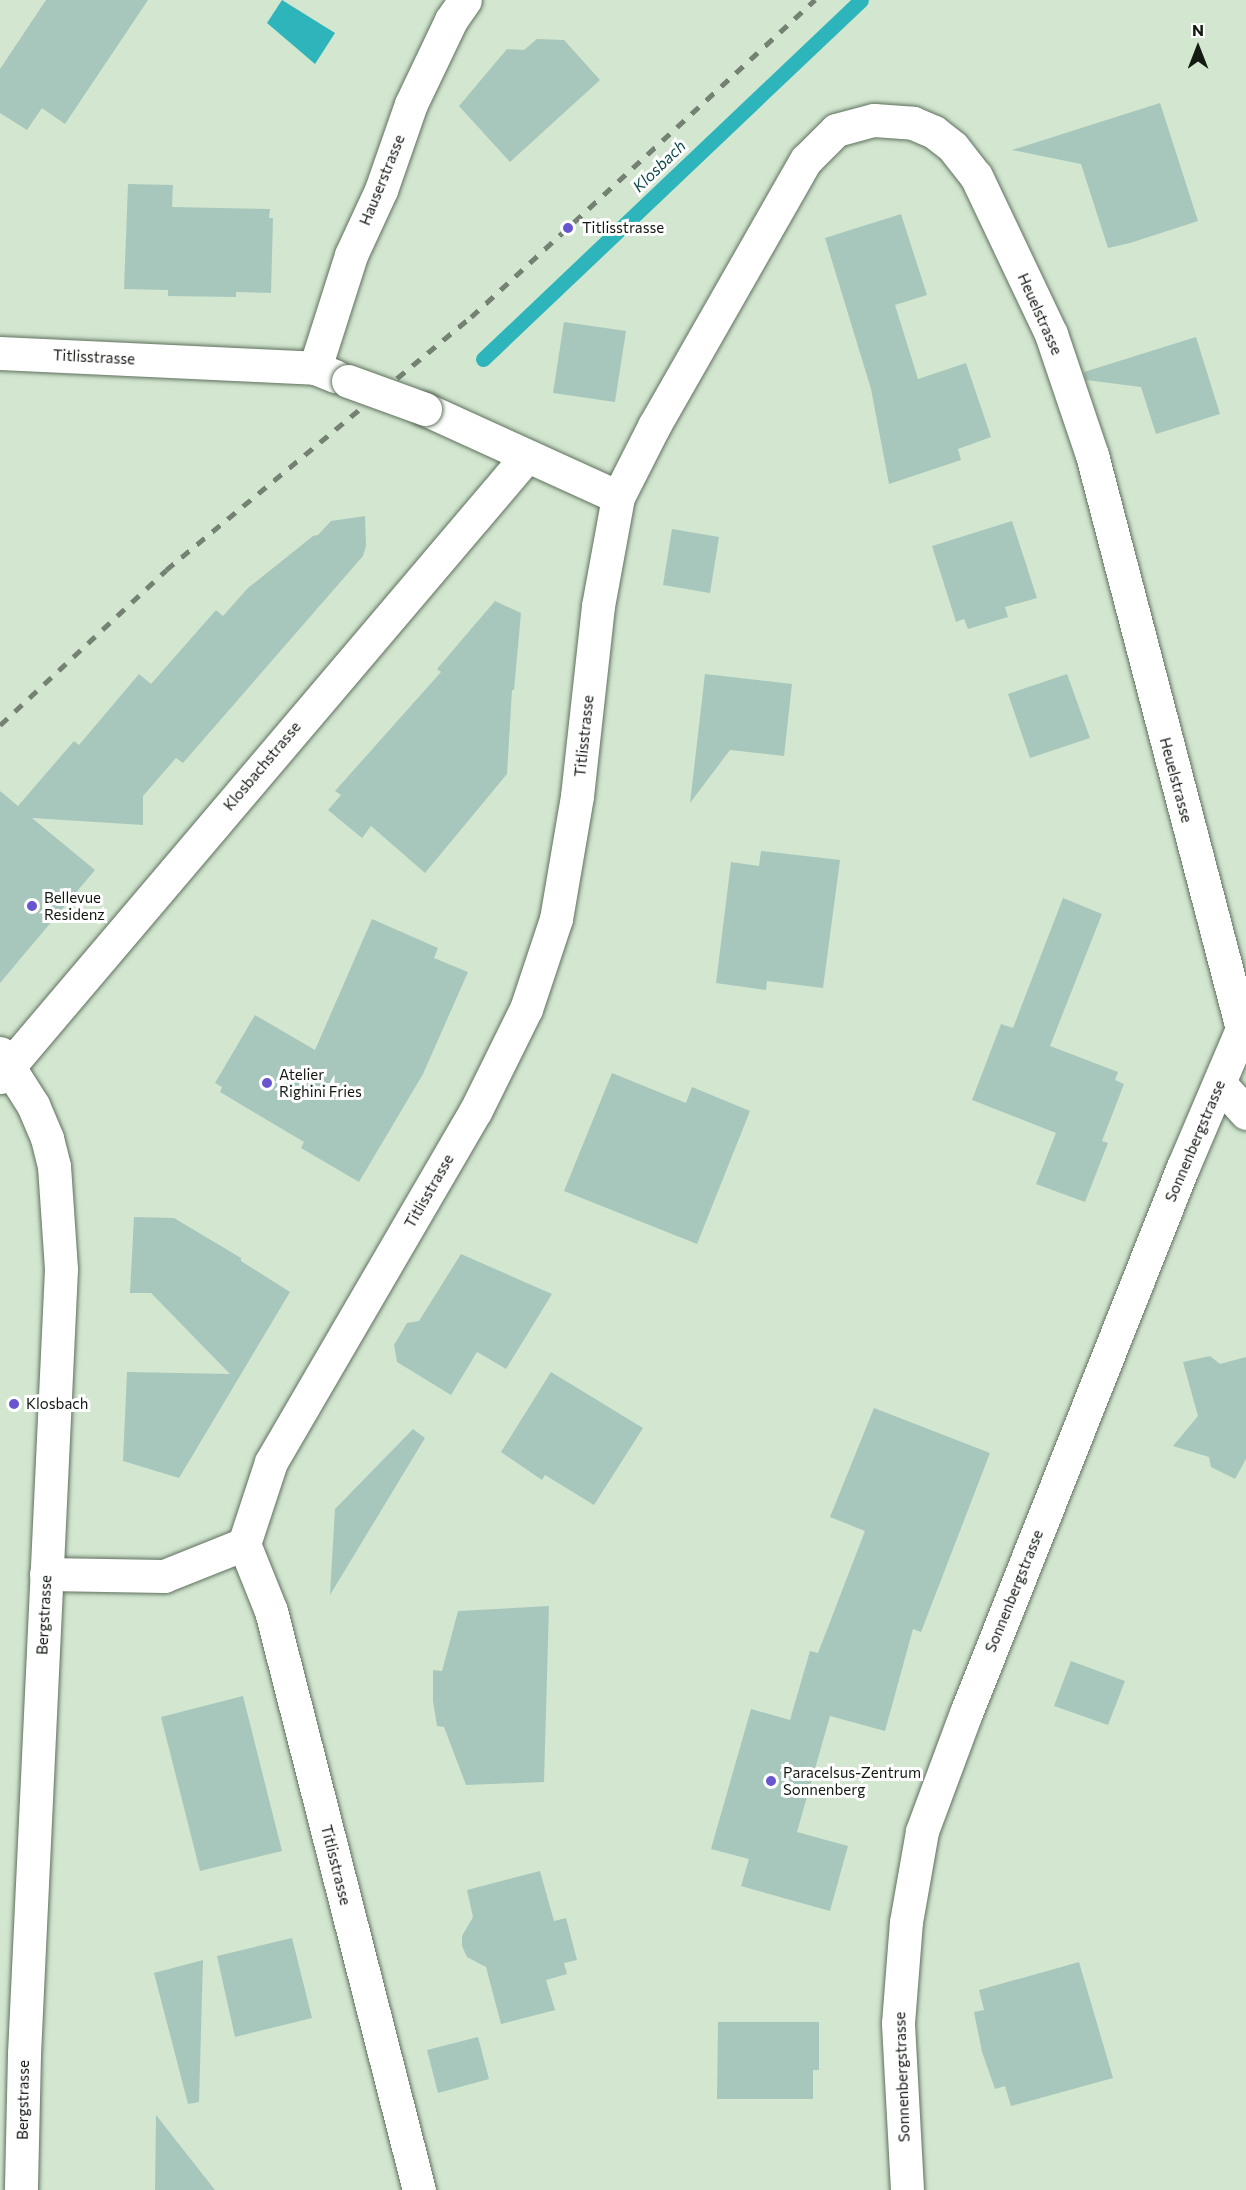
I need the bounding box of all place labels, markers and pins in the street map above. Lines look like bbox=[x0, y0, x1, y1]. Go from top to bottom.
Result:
marker: Titlisstrasse bbox=[559, 219, 577, 237]
place label: Titlisstrasse bbox=[582, 219, 664, 237]
place label: Bellevue Residenz bbox=[44, 888, 105, 923]
marker: Bellevue Residenz bbox=[25, 899, 39, 913]
place label: Atelier Righini Fries bbox=[279, 1065, 362, 1100]
marker: Atelier Righini Fries bbox=[260, 1076, 274, 1090]
place label: Klosbach bbox=[26, 1395, 88, 1413]
marker: Klosbach bbox=[7, 1397, 21, 1411]
place label: Paracelsus-Zentrum Sonnenberg bbox=[783, 1763, 921, 1798]
marker: Paracelsus-Zentrum Sonnenberg bbox=[764, 1774, 778, 1788]

